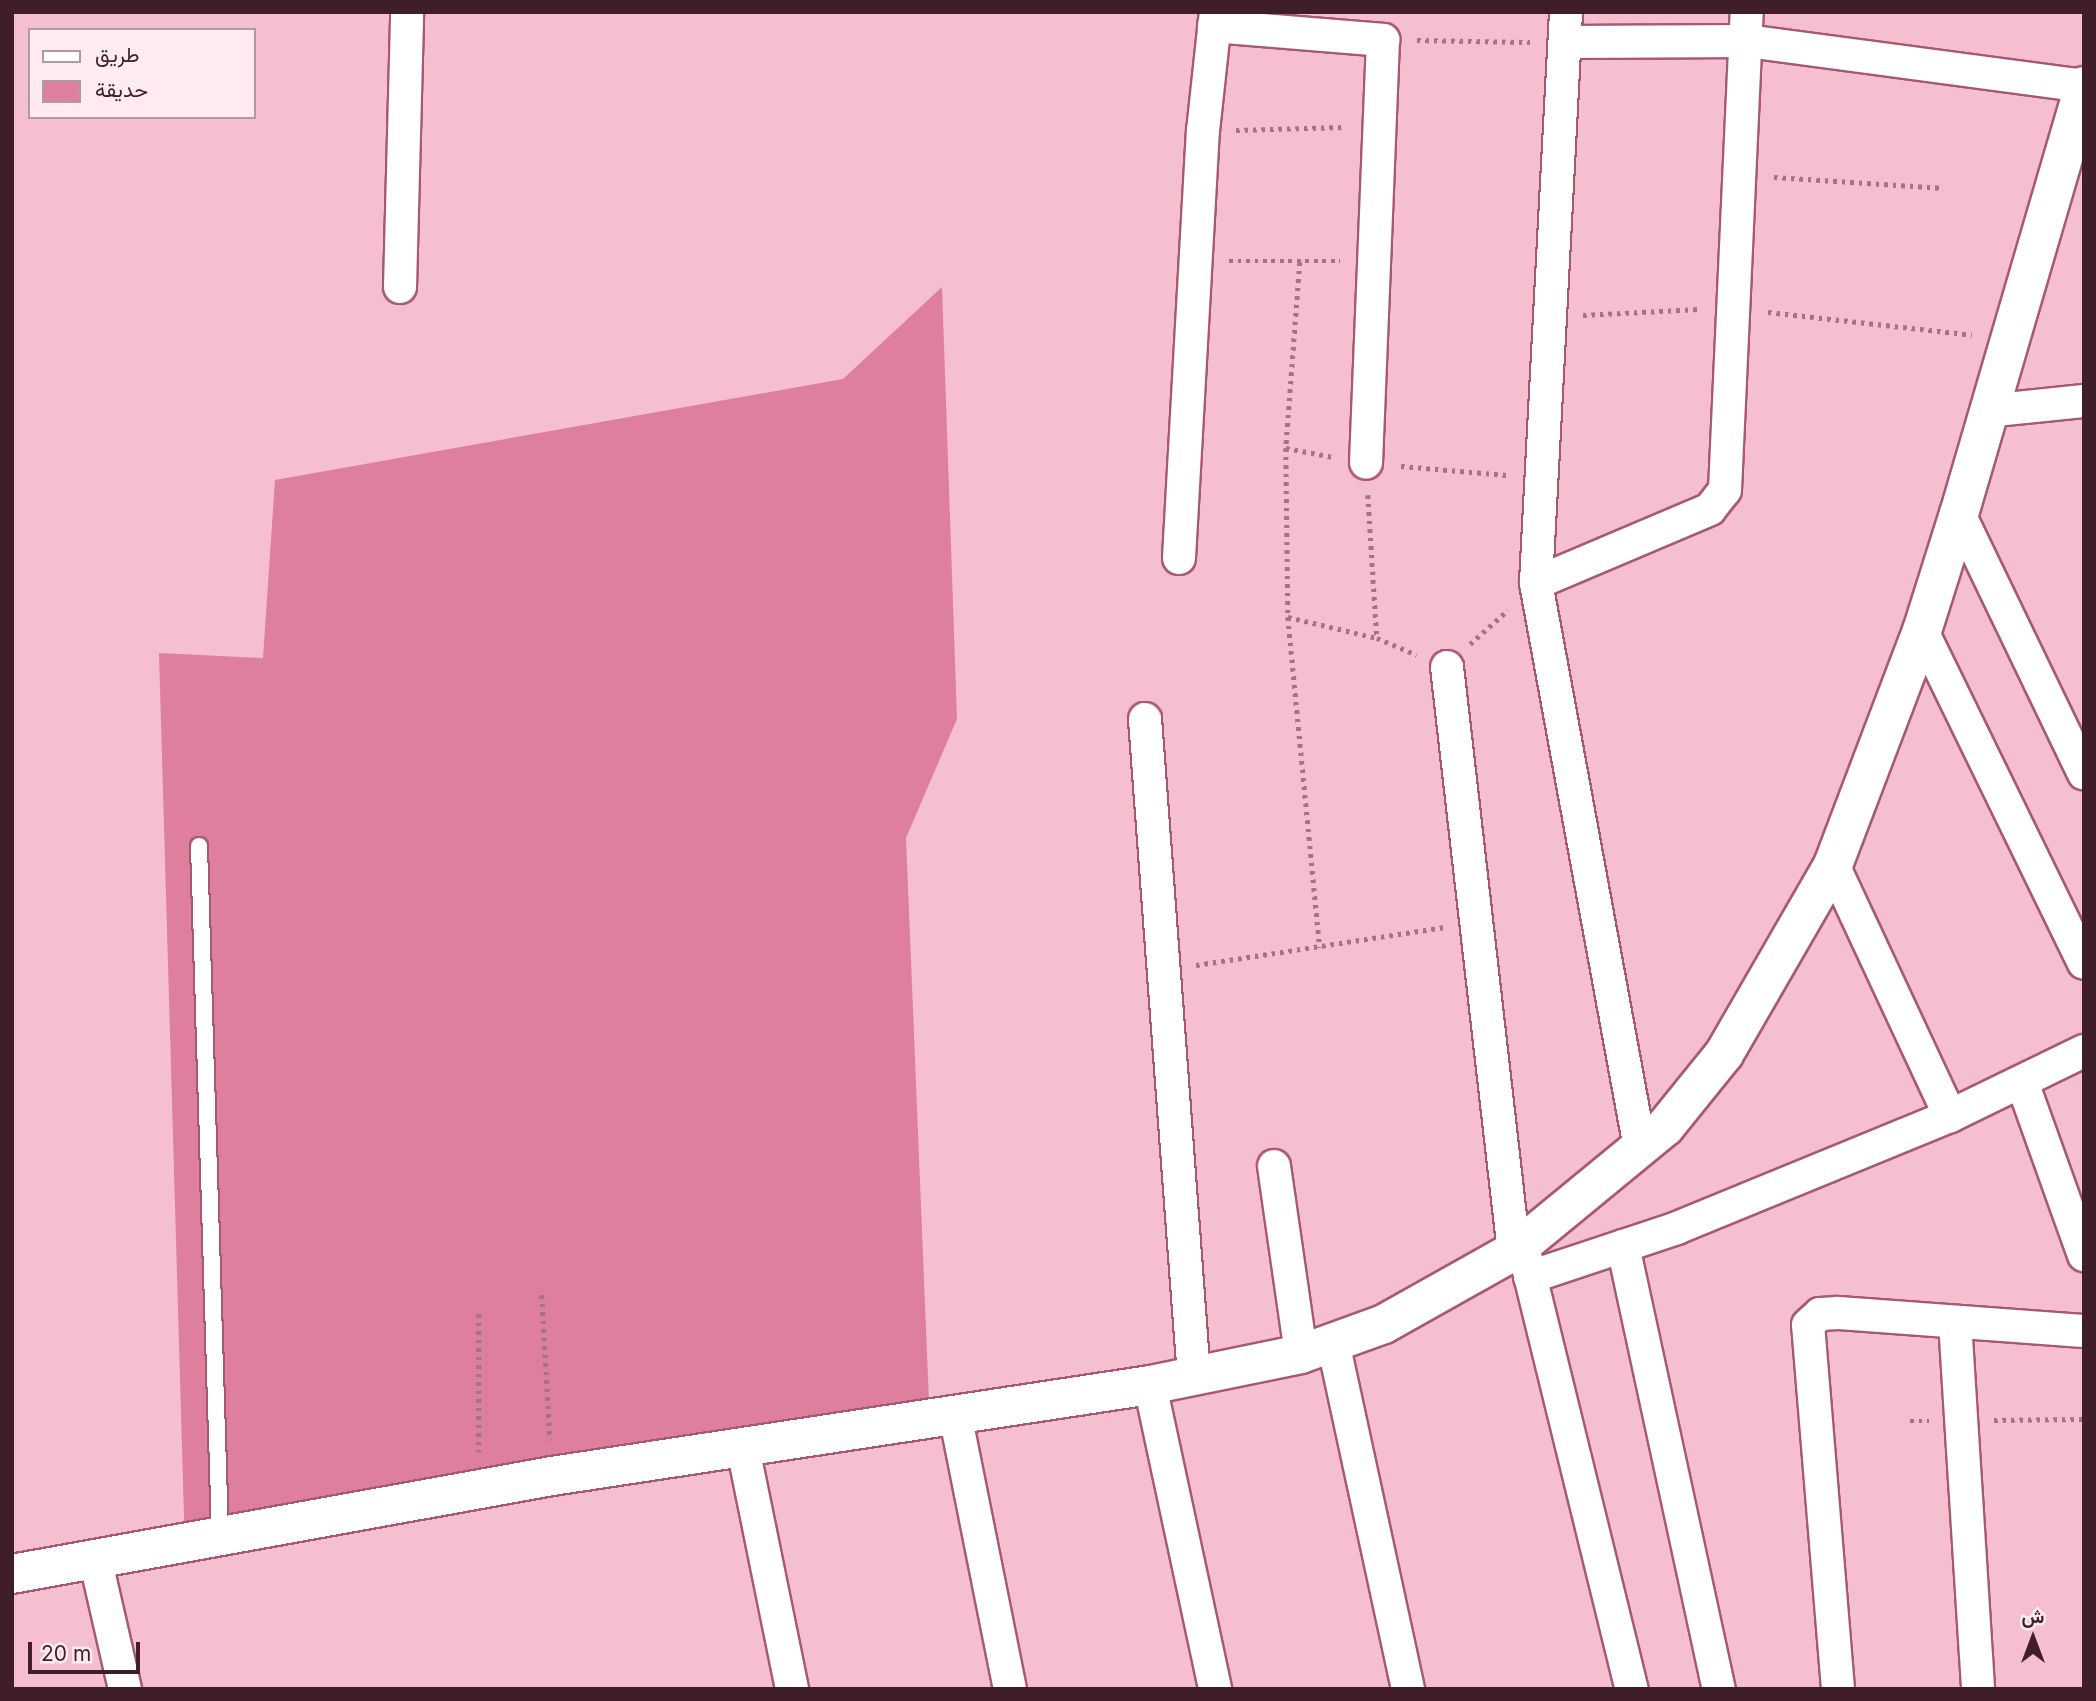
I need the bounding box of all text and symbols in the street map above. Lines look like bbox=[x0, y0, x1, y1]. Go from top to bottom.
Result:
legend bbox=[28, 28, 256, 119]
text: طريق bbox=[95, 42, 140, 67]
text: حديقة bbox=[95, 77, 148, 102]
north arrow bbox=[1998, 1603, 2068, 1673]
text: ش bbox=[2022, 1605, 2044, 1628]
scale bar bbox=[32, 1628, 144, 1672]
text: 20 m bbox=[41, 1641, 91, 1666]

